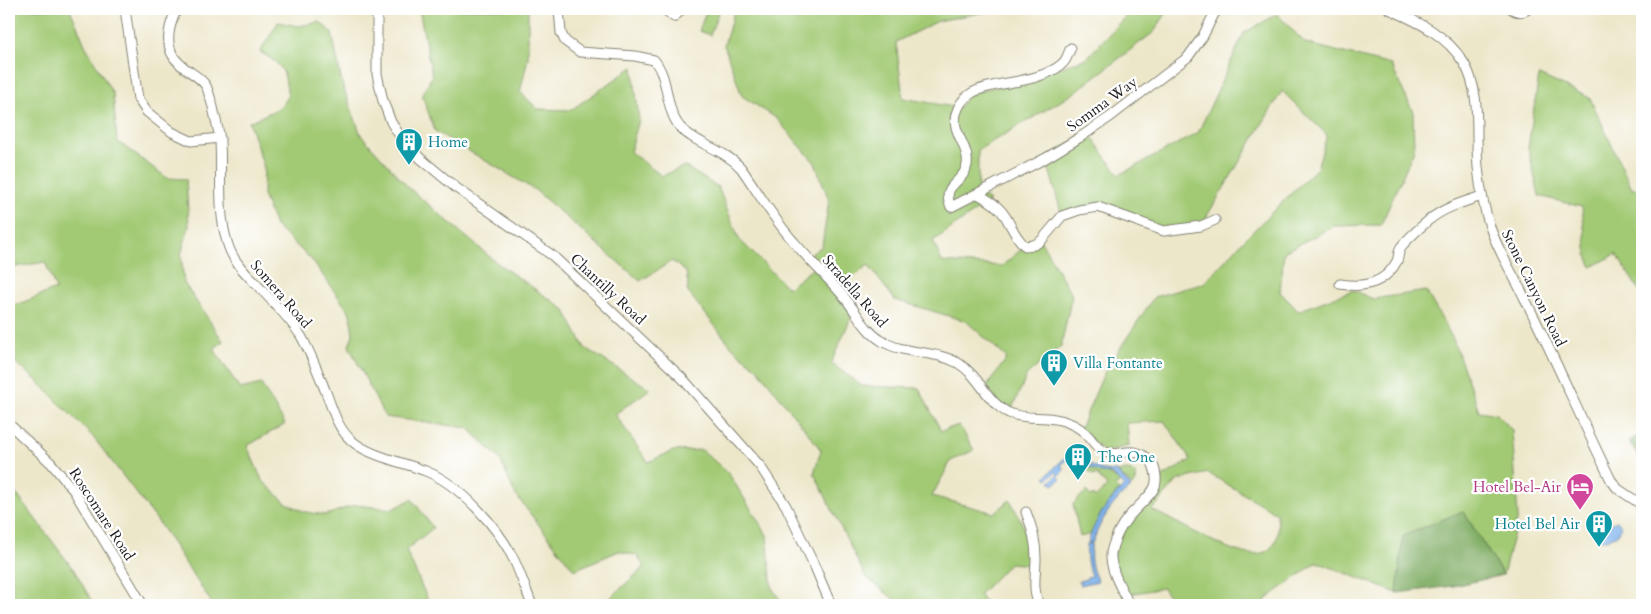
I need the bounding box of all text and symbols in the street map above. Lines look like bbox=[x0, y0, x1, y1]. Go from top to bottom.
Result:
street label: Somma Way bbox=[1063, 72, 1141, 136]
building icon: Home bbox=[394, 127, 424, 166]
place label: Home bbox=[428, 132, 468, 152]
street label: Stone Canyon Road bbox=[1497, 226, 1571, 350]
street label: Chantilly Road bbox=[566, 249, 650, 329]
street label: Stradella Road bbox=[818, 250, 892, 332]
street label: Somera Road bbox=[246, 256, 316, 332]
building icon: Villa Fontante bbox=[1039, 348, 1069, 387]
place label: Villa Fontante bbox=[1073, 353, 1163, 373]
building icon: The One bbox=[1063, 442, 1093, 481]
place label: The One bbox=[1097, 447, 1156, 467]
street label: Roscomare Road bbox=[64, 464, 140, 564]
hotel icon: Hotel Bel-Air bbox=[1565, 472, 1595, 511]
place label: Hotel Bel-Air bbox=[1473, 477, 1562, 497]
building icon: Hotel Bel Air bbox=[1584, 509, 1614, 548]
place label: Hotel Bel Air bbox=[1495, 514, 1581, 534]

